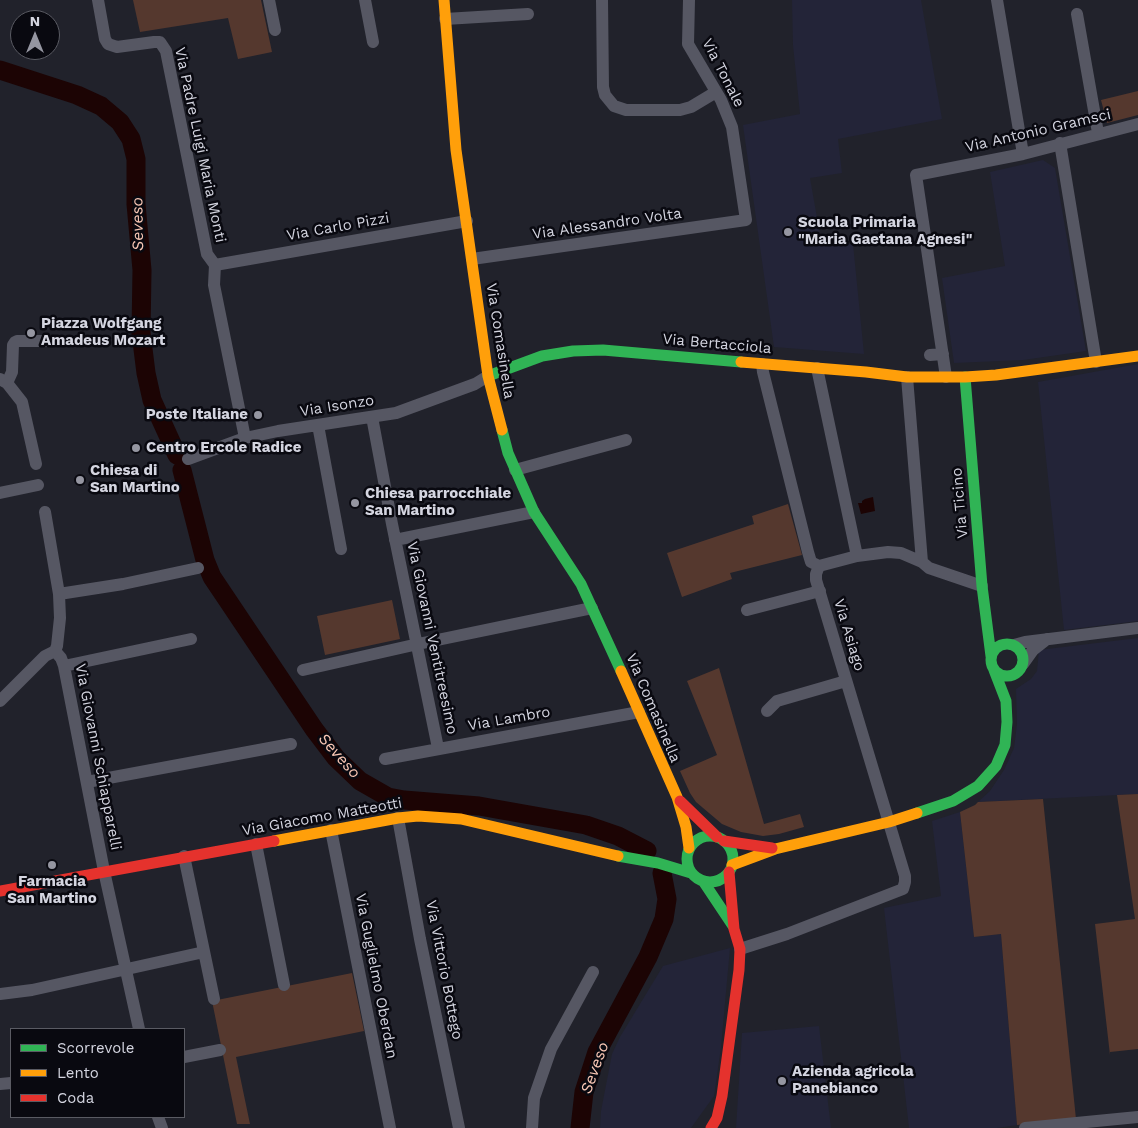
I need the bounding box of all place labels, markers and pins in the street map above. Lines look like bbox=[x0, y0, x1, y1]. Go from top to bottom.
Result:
place label: Scuola Primaria "Maria Gaetana Agnesi" bbox=[798, 214, 972, 249]
marker: Scuola Primaria "Maria Gaetana Agnesi" bbox=[782, 226, 794, 238]
place label: Piazza Wolfgang Amadeus Mozart bbox=[41, 315, 165, 350]
marker: Piazza Wolfgang Amadeus Mozart bbox=[25, 327, 37, 339]
place label: Poste Italiane bbox=[146, 406, 248, 424]
marker: Poste Italiane bbox=[252, 409, 264, 421]
place label: Centro Ercole Radice bbox=[146, 439, 301, 457]
marker: Centro Ercole Radice bbox=[130, 442, 142, 454]
place label: Chiesa di San Martino bbox=[90, 462, 180, 497]
marker: Chiesa di San Martino bbox=[74, 474, 86, 486]
place label: Chiesa parrocchiale San Martino bbox=[365, 485, 511, 520]
marker: Chiesa parrocchiale San Martino bbox=[349, 497, 361, 509]
marker: Farmacia San Martino bbox=[46, 859, 58, 871]
place label: Farmacia San Martino bbox=[7, 873, 97, 908]
place label: Azienda agricola Panebianco bbox=[792, 1063, 914, 1098]
marker: Azienda agricola Panebianco bbox=[776, 1075, 788, 1087]

